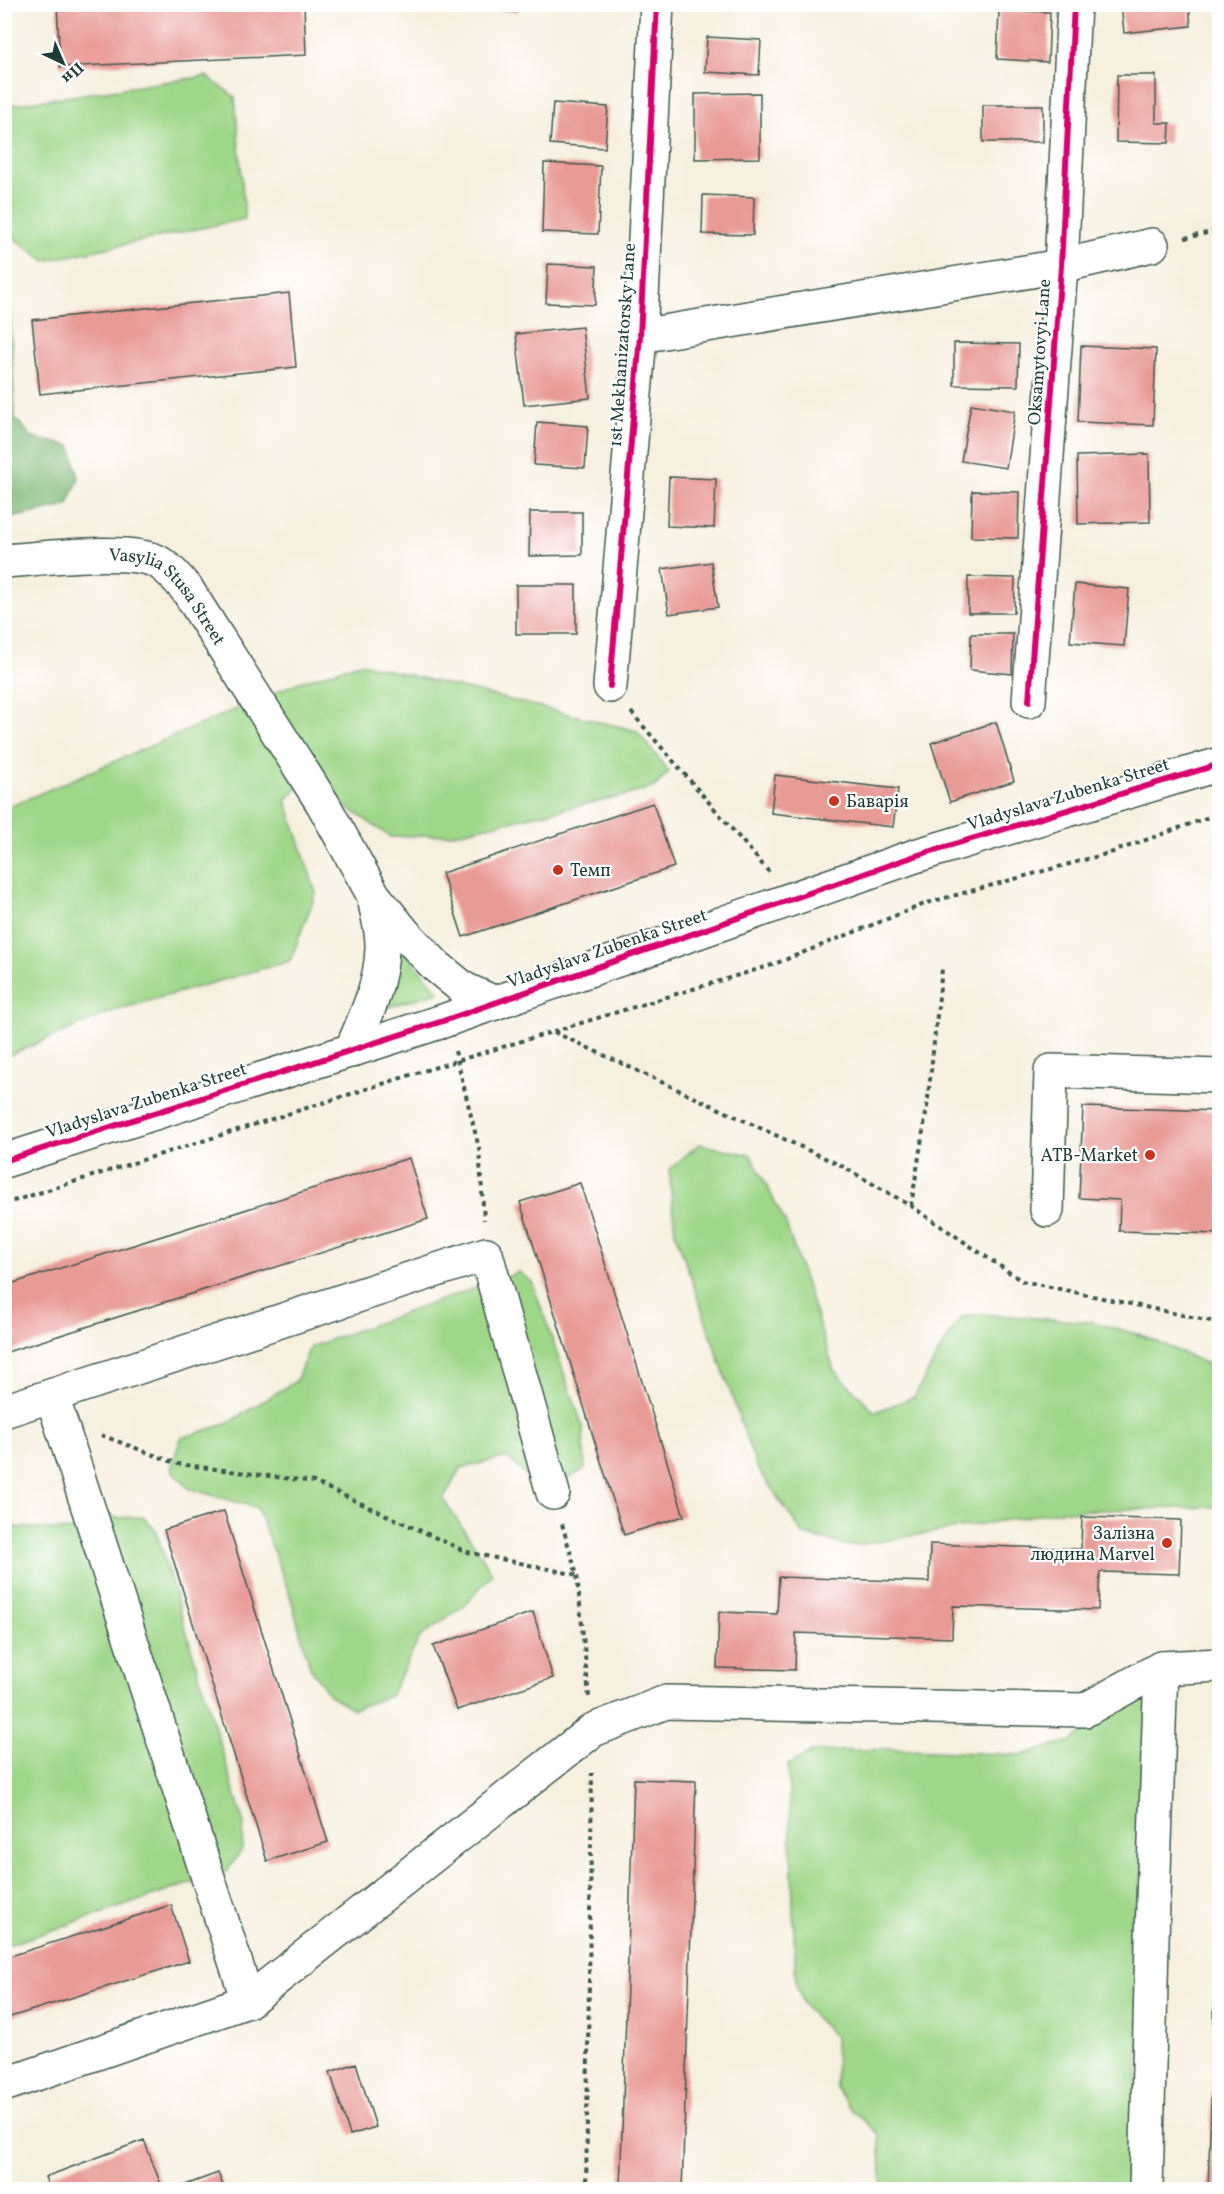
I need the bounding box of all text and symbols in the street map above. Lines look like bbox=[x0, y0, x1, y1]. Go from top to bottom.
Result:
north arrow bbox=[33, 33, 93, 93]
text: Пн bbox=[56, 57, 88, 88]
street label: 1st Mekhanizatorsky Lane bbox=[604, 242, 643, 448]
street label: Oksamytovyi Lane bbox=[1023, 278, 1058, 426]
street label: Vasylia Stusa Street bbox=[109, 544, 230, 651]
street label: Vladyslava Zubenka Street bbox=[964, 753, 1173, 838]
place label: Баварія bbox=[846, 790, 909, 815]
marker: Баварія bbox=[827, 794, 841, 808]
place label: Темп bbox=[570, 859, 611, 884]
marker: Темп bbox=[551, 863, 565, 877]
street label: Vladyslava Zubenka Street bbox=[504, 903, 711, 995]
street label: Vladyslava Zubenka Street bbox=[43, 1057, 250, 1146]
place label: ATB-Market bbox=[1040, 1144, 1138, 1169]
marker: ATB-Market bbox=[1143, 1148, 1157, 1162]
place label: Залізна людина Marvel bbox=[1030, 1522, 1155, 1568]
marker: Залізна людина Marvel bbox=[1160, 1536, 1174, 1550]

